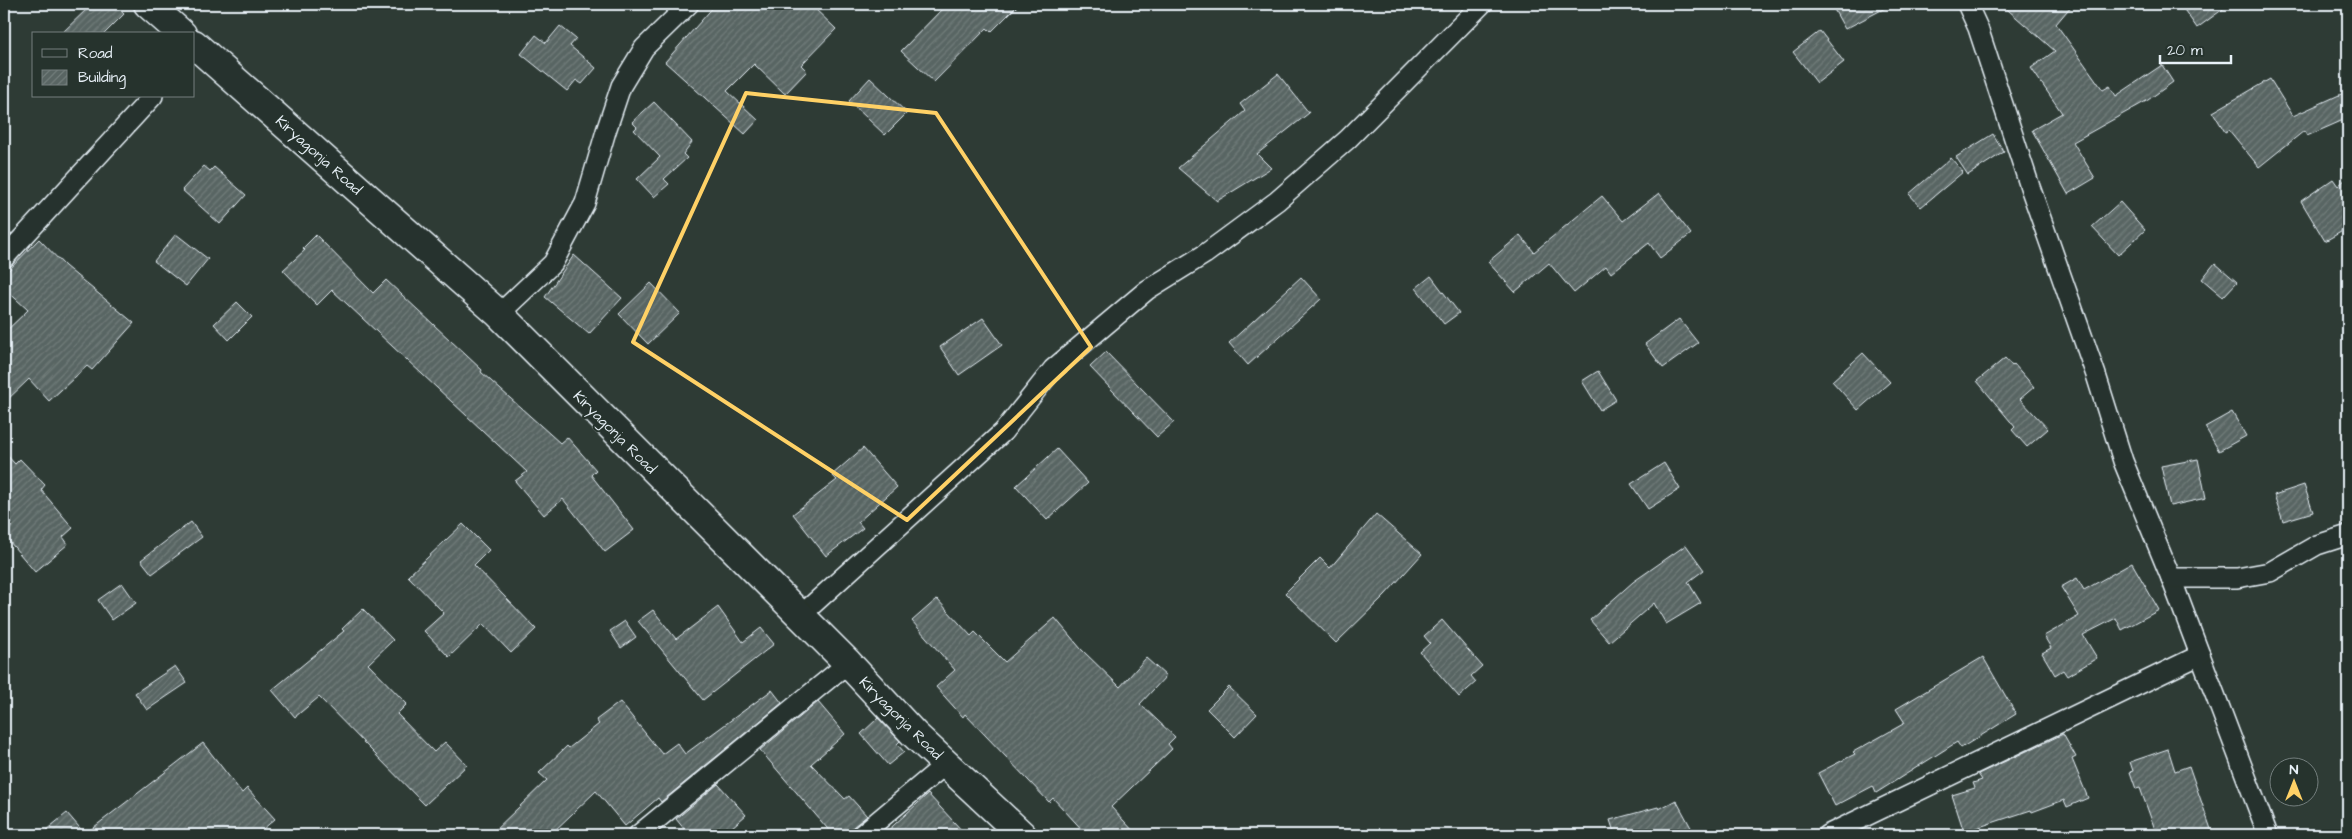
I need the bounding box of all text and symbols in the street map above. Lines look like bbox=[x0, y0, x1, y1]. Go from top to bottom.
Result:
legend bbox=[32, 32, 195, 98]
scale bar bbox=[2160, 32, 2231, 64]
text: 20 m bbox=[2167, 40, 2203, 61]
text: Road bbox=[78, 43, 113, 64]
text: Building bbox=[78, 67, 126, 89]
street label: Kiryagonja Road bbox=[270, 111, 367, 201]
street label: Kiryagonja Road bbox=[568, 386, 661, 480]
street label: Kiryagonja Road bbox=[854, 672, 947, 766]
north arrow bbox=[2270, 756, 2320, 806]
text: N bbox=[2290, 760, 2299, 780]

